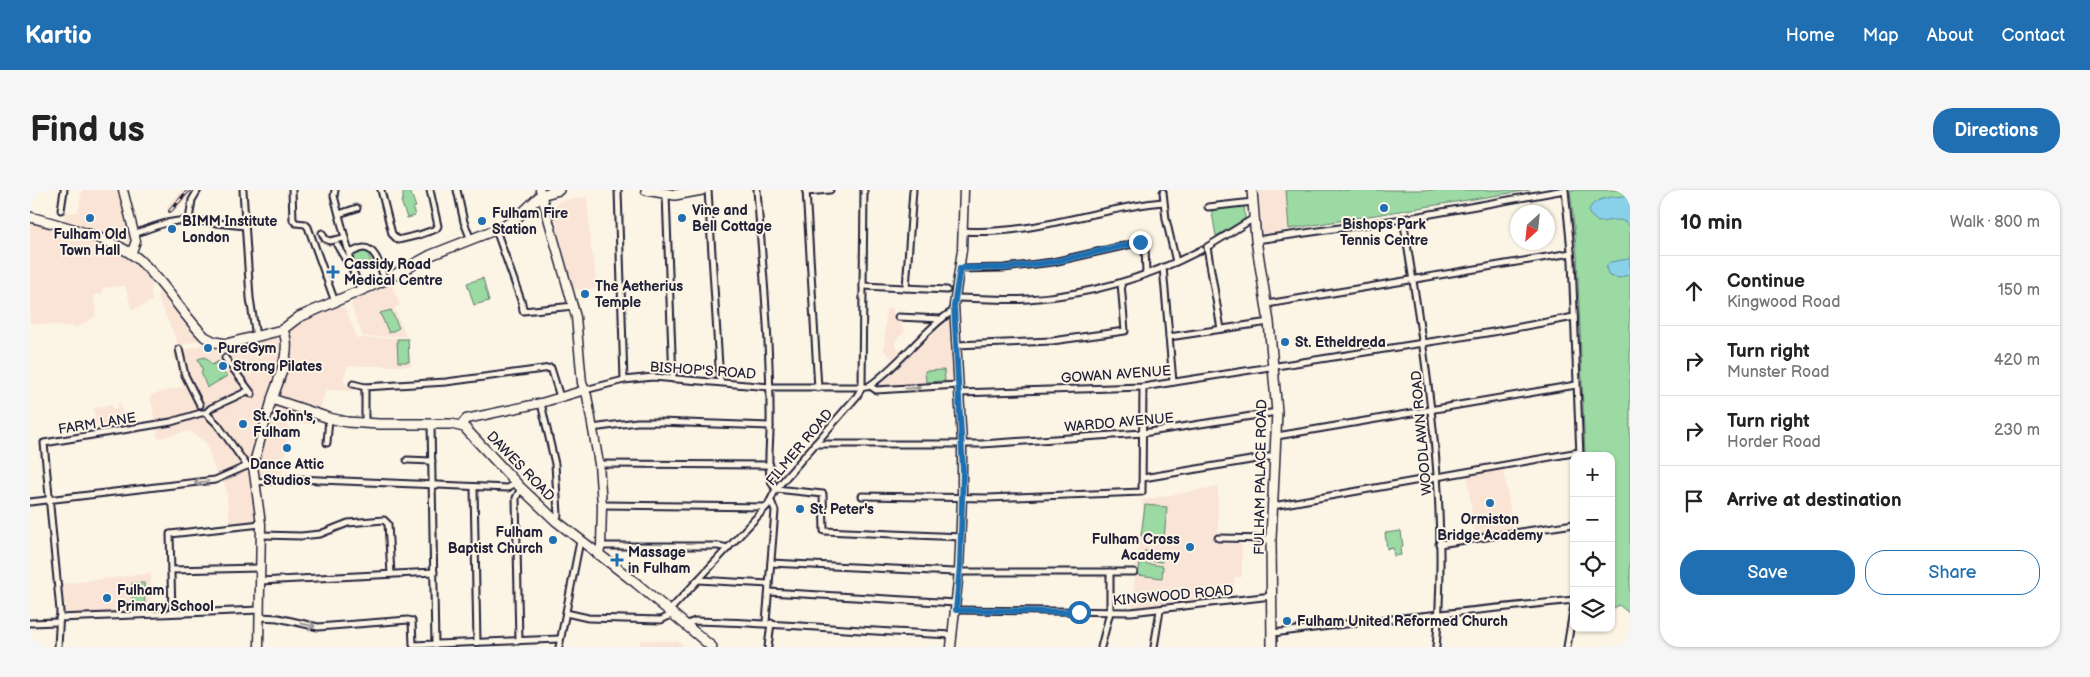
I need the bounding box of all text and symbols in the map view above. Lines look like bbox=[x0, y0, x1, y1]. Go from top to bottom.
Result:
text: Kartio bbox=[25, 21, 92, 50]
text: Home bbox=[1786, 25, 1835, 46]
text: Map bbox=[1863, 25, 1899, 46]
text: About bbox=[1927, 25, 1974, 46]
text: Contact bbox=[2002, 25, 2065, 46]
button: Directions bbox=[1933, 108, 2060, 153]
text: Find us bbox=[30, 109, 145, 152]
place label: Vine and Bell Cottage bbox=[692, 202, 772, 235]
marker: Bishops Park Tennis Centre bbox=[1378, 202, 1390, 214]
place label: Fulham Fire Station bbox=[492, 205, 568, 238]
north arrow bbox=[1510, 205, 1555, 250]
text: 10 min bbox=[1680, 210, 1742, 235]
marker: Fulham Old Town Hall bbox=[84, 212, 96, 224]
marker: Vine and Bell Cottage bbox=[676, 212, 688, 224]
place label: BIMM Institute London bbox=[182, 213, 277, 246]
text: Walk · 800 m bbox=[1950, 213, 2040, 232]
marker: Fulham Fire Station bbox=[476, 215, 488, 227]
place label: Bishops Park Tennis Centre bbox=[1340, 216, 1428, 249]
marker: BIMM Institute London bbox=[166, 223, 178, 235]
place label: Fulham Old Town Hall bbox=[53, 226, 127, 259]
route end bbox=[1129, 231, 1152, 254]
place label: Cassidy Road Medical Centre bbox=[344, 256, 443, 289]
marker: Cassidy Road Medical Centre bbox=[326, 265, 340, 279]
text: Continue bbox=[1727, 270, 1805, 293]
icon: ahead bbox=[1680, 277, 1708, 305]
place label: The Aetherius Temple bbox=[595, 278, 683, 311]
text: 150 m bbox=[1998, 281, 2040, 300]
marker: The Aetherius Temple bbox=[579, 288, 591, 300]
text: Kingwood Road bbox=[1727, 293, 1840, 312]
place label: St. Etheldreda bbox=[1295, 334, 1386, 351]
marker: St. Etheldreda bbox=[1279, 336, 1291, 348]
place label: PureGym bbox=[218, 340, 277, 357]
text: Turn right bbox=[1727, 340, 1810, 363]
marker: PureGym bbox=[202, 342, 214, 354]
icon: right bbox=[1680, 347, 1708, 375]
text: 420 m bbox=[1994, 351, 2040, 370]
place label: Strong Pilates bbox=[233, 358, 322, 375]
street label: BISHOP'S ROAD bbox=[649, 358, 757, 383]
marker: Strong Pilates bbox=[217, 360, 229, 372]
street label: GOWAN AVENUE bbox=[1060, 362, 1172, 387]
text: Munster Road bbox=[1727, 363, 1829, 382]
street label: WOODLAWN ROAD bbox=[1408, 370, 1435, 496]
one-way arrow bbox=[905, 383, 921, 392]
street label: FULHAM PALACE ROAD bbox=[1251, 399, 1270, 555]
street label: FILMER ROAD bbox=[762, 406, 836, 489]
place label: St. John's, Fulham bbox=[253, 408, 316, 441]
street label: FARM LANE bbox=[57, 409, 137, 438]
street label: WARDO AVENUE bbox=[1064, 409, 1175, 436]
text: Turn right bbox=[1727, 410, 1810, 433]
icon: right bbox=[1680, 417, 1708, 445]
marker: St. John's, Fulham bbox=[237, 418, 249, 430]
text: 230 m bbox=[1994, 421, 2040, 440]
street label: DAWES ROAD bbox=[483, 428, 558, 505]
text: Horder Road bbox=[1727, 433, 1821, 452]
marker: Dance Attic Studios bbox=[281, 442, 293, 454]
map controls bbox=[1570, 452, 1615, 632]
button: + bbox=[1570, 452, 1615, 497]
place label: Dance Attic Studios bbox=[250, 456, 324, 489]
one-way arrow bbox=[193, 477, 209, 487]
icon: arrive bbox=[1680, 487, 1708, 515]
text: Arrive at destination bbox=[1727, 489, 1902, 512]
marker: Ormiston Bridge Academy bbox=[1484, 497, 1496, 509]
button: − bbox=[1570, 497, 1615, 542]
place label: St. Peter's bbox=[810, 501, 874, 518]
marker: St. Peter's bbox=[794, 503, 806, 515]
place label: Ormiston Bridge Academy bbox=[1437, 511, 1543, 544]
place label: Fulham Baptist Church bbox=[448, 524, 543, 557]
place label: Fulham Cross Academy bbox=[1092, 531, 1181, 564]
marker: Fulham Baptist Church bbox=[547, 534, 559, 546]
marker: Fulham Cross Academy bbox=[1184, 541, 1196, 553]
button: locate bbox=[1570, 542, 1615, 587]
place label: Massage in Fulham bbox=[628, 544, 691, 577]
button: Save bbox=[1680, 550, 1855, 595]
button: Share bbox=[1865, 550, 2040, 595]
marker: Massage in Fulham bbox=[610, 553, 624, 567]
place label: Fulham Primary School bbox=[117, 582, 214, 615]
street label: KINGWOOD ROAD bbox=[1112, 582, 1234, 609]
button: layers bbox=[1570, 587, 1615, 632]
marker: Fulham Primary School bbox=[101, 592, 113, 604]
route start bbox=[1068, 601, 1091, 624]
place label: Fulham United Reformed Church bbox=[1297, 613, 1508, 630]
marker: Fulham United Reformed Church bbox=[1281, 615, 1293, 627]
one-way arrow bbox=[299, 621, 315, 630]

